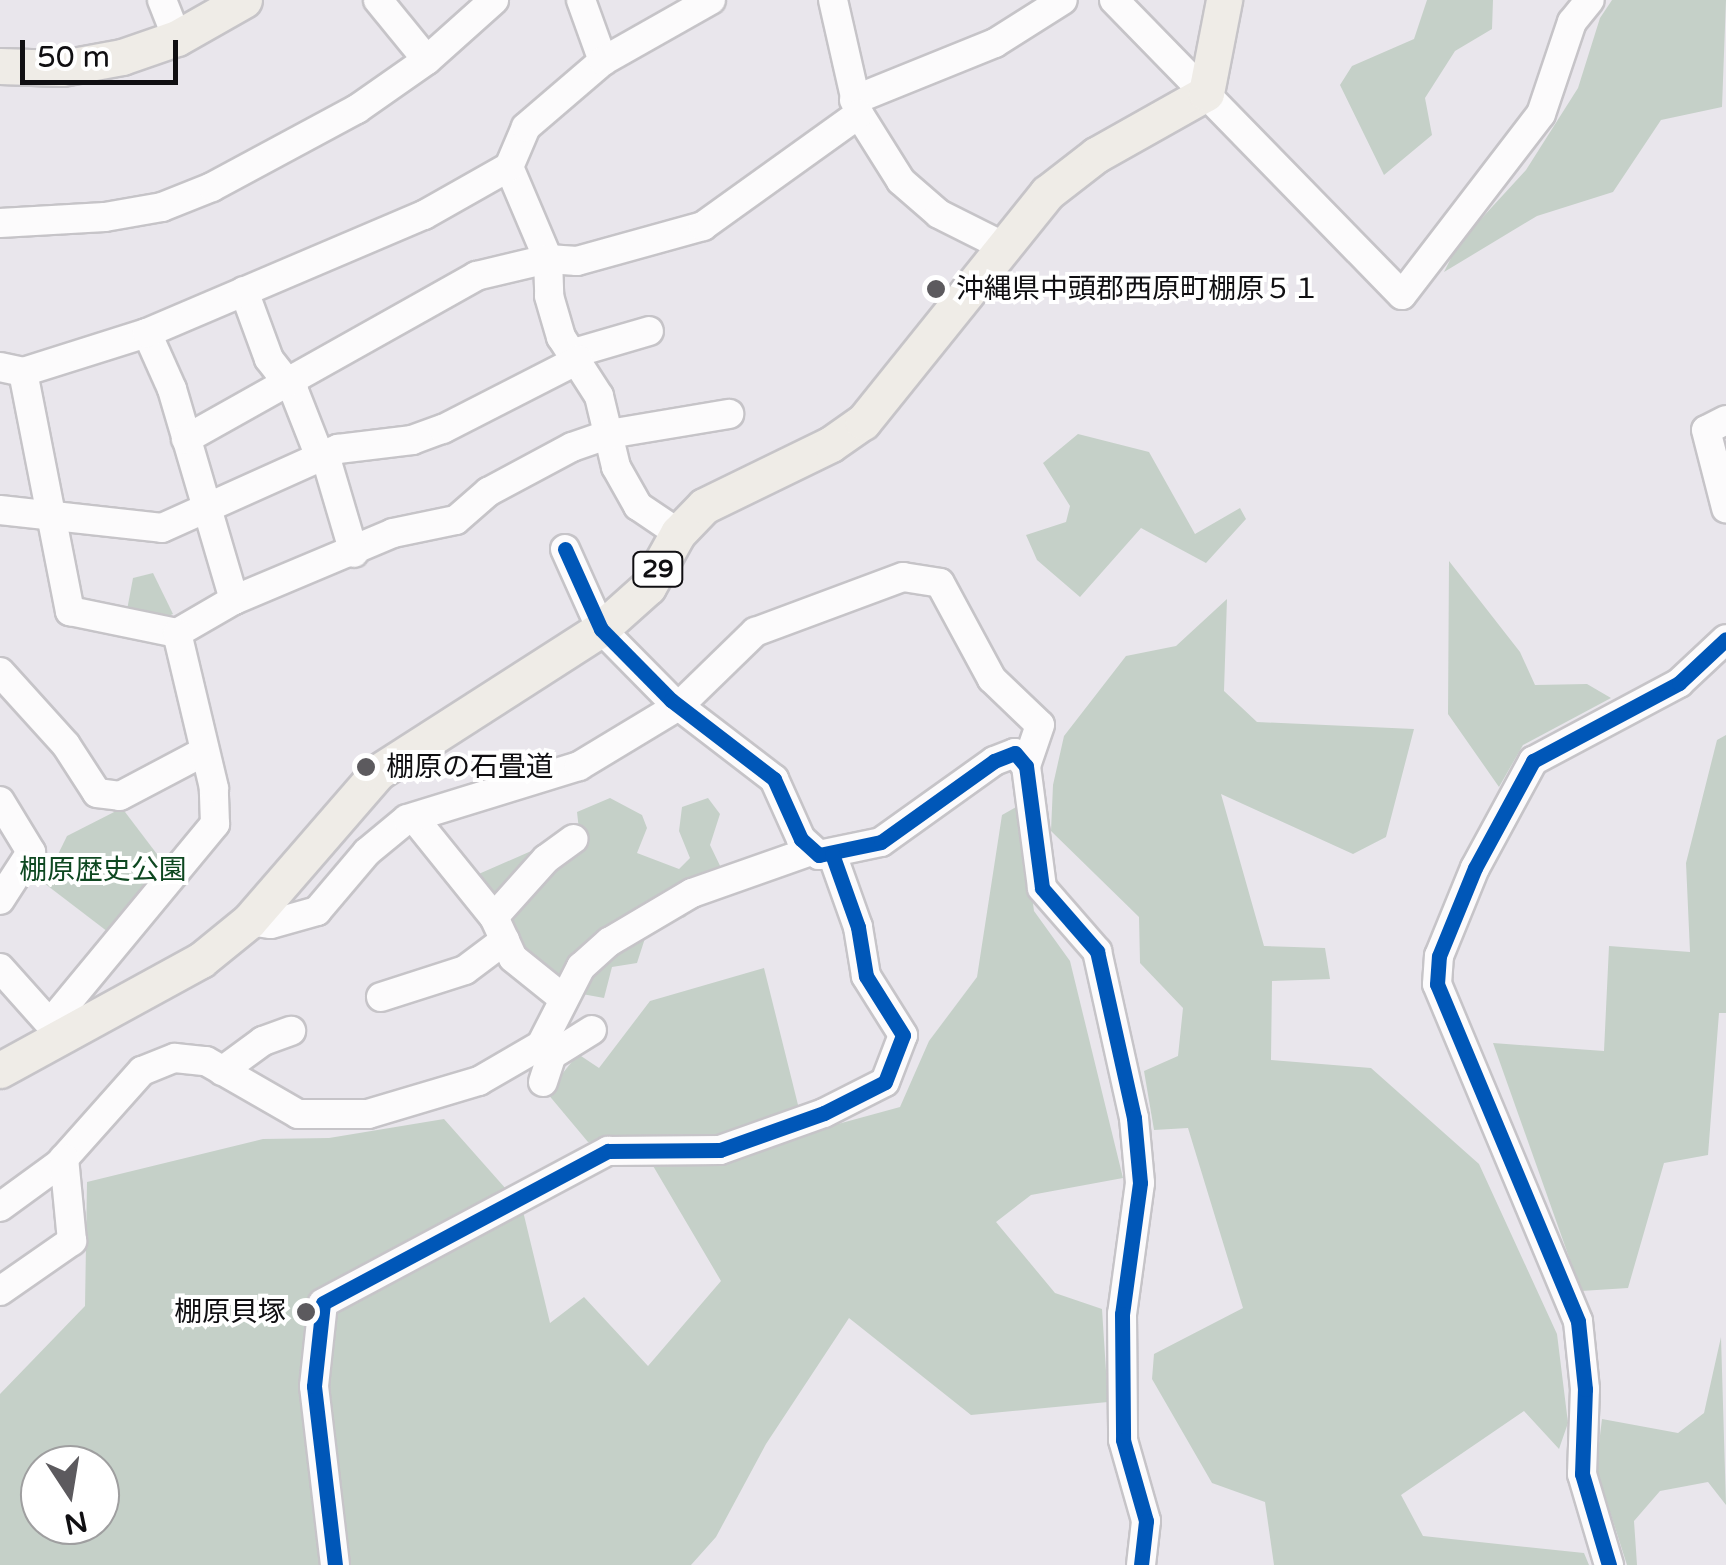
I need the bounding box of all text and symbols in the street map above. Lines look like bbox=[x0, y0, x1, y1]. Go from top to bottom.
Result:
scale bar bbox=[25, 20, 182, 82]
text: 50 m bbox=[37, 39, 110, 76]
place label: 沖縄県中頭郡西原町棚原５１ bbox=[956, 272, 1320, 306]
marker: 沖縄県中頭郡西原町棚原５１ bbox=[925, 278, 947, 300]
road number: 29 bbox=[630, 549, 686, 589]
place label: 棚原の石畳道 bbox=[386, 750, 554, 784]
marker: 棚原の石畳道 bbox=[355, 756, 377, 778]
park label: 棚原歴史公園 bbox=[19, 853, 187, 887]
place label: 棚原貝塚 bbox=[174, 1295, 286, 1329]
marker: 棚原貝塚 bbox=[295, 1301, 317, 1323]
north arrow bbox=[20, 1445, 120, 1545]
text: N bbox=[61, 1503, 90, 1541]

